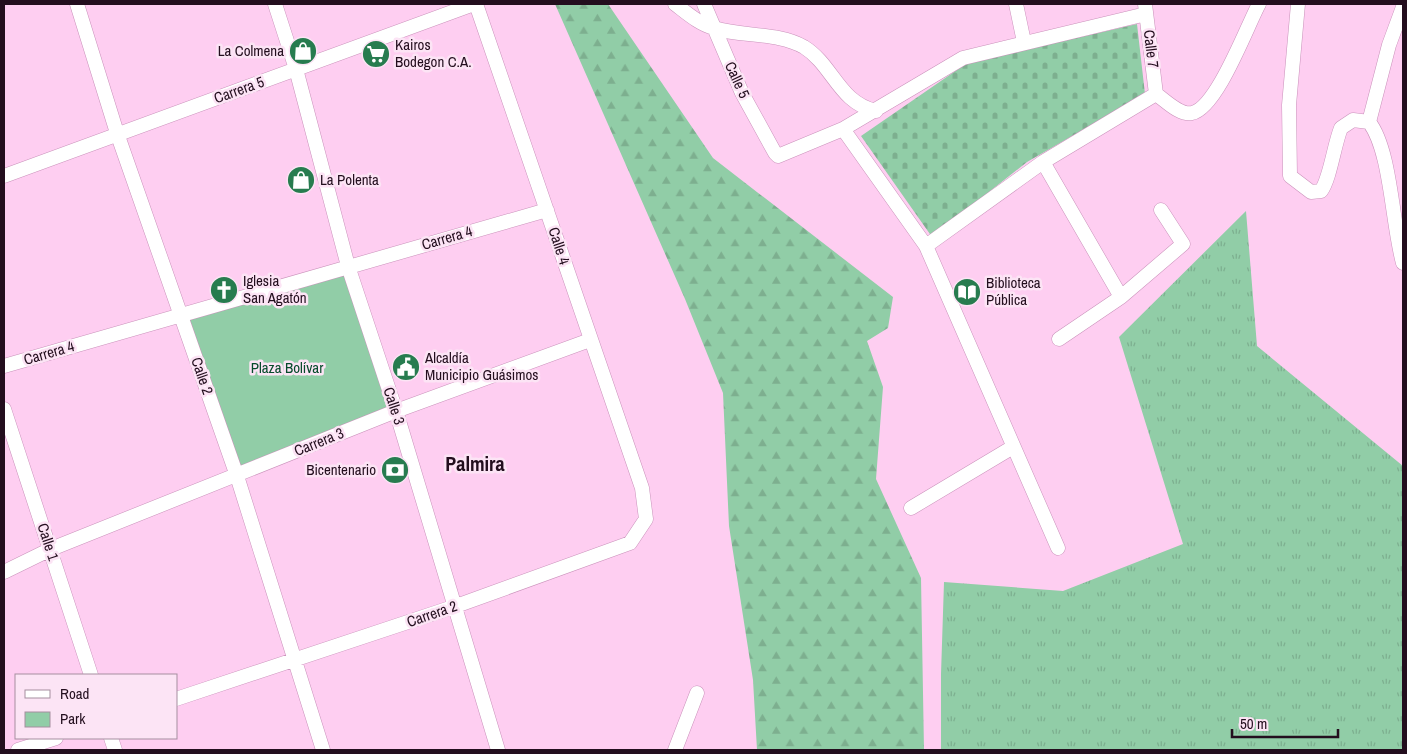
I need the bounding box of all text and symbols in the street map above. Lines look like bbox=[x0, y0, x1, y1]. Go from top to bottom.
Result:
street label: Calle 7 bbox=[1139, 29, 1164, 69]
place label: Kairos Bodegon C.A. bbox=[395, 34, 472, 72]
shop icon: La Colmena bbox=[288, 36, 318, 66]
supermarket icon: Kairos Bodegon C.A. bbox=[361, 39, 391, 69]
place label: La Colmena bbox=[218, 40, 284, 61]
street label: Calle 5 bbox=[720, 58, 755, 102]
street label: Carrera 5 bbox=[211, 71, 267, 108]
shop icon: La Polenta bbox=[286, 165, 316, 195]
place label: La Polenta bbox=[320, 169, 379, 190]
street label: Carrera 4 bbox=[419, 220, 475, 255]
street label: Calle 4 bbox=[544, 224, 575, 267]
place label: Iglesia San Agatón bbox=[243, 270, 307, 308]
place label: Biblioteca Pública bbox=[986, 272, 1041, 310]
church icon: Iglesia San Agatón bbox=[209, 275, 239, 305]
library icon: Biblioteca Pública bbox=[952, 277, 982, 307]
street label: Carrera 4 bbox=[21, 335, 77, 370]
place label: Alcaldía Municipio Guásimos bbox=[424, 347, 539, 385]
public building icon: Alcaldía Municipio Guásimos bbox=[391, 352, 421, 382]
street label: Calle 2 bbox=[186, 354, 219, 398]
park label: Plaza Bolívar bbox=[251, 357, 323, 378]
street label: Calle 3 bbox=[379, 384, 410, 427]
street label: Carrera 3 bbox=[291, 422, 347, 461]
district label: Palmira bbox=[445, 450, 505, 477]
bank icon: Bicentenario bbox=[380, 455, 410, 485]
place label: Bicentenario bbox=[306, 459, 376, 480]
street label: Calle 1 bbox=[33, 520, 64, 563]
street label: Carrera 2 bbox=[404, 595, 460, 632]
legend bbox=[15, 674, 178, 739]
text: Road bbox=[60, 683, 89, 704]
scale bar bbox=[1232, 706, 1338, 738]
text: Park bbox=[60, 708, 86, 729]
text: 50 m bbox=[1240, 713, 1267, 734]

